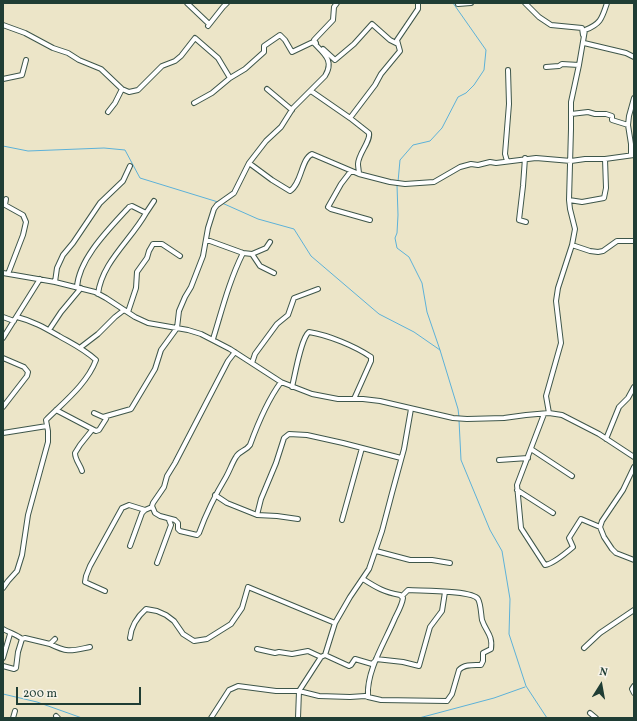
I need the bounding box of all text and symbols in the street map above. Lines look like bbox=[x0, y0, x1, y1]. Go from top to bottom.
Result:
north arrow bbox=[581, 665, 621, 705]
text: N bbox=[598, 665, 609, 681]
scale bar bbox=[18, 679, 143, 705]
text: 200 m bbox=[23, 686, 57, 702]

